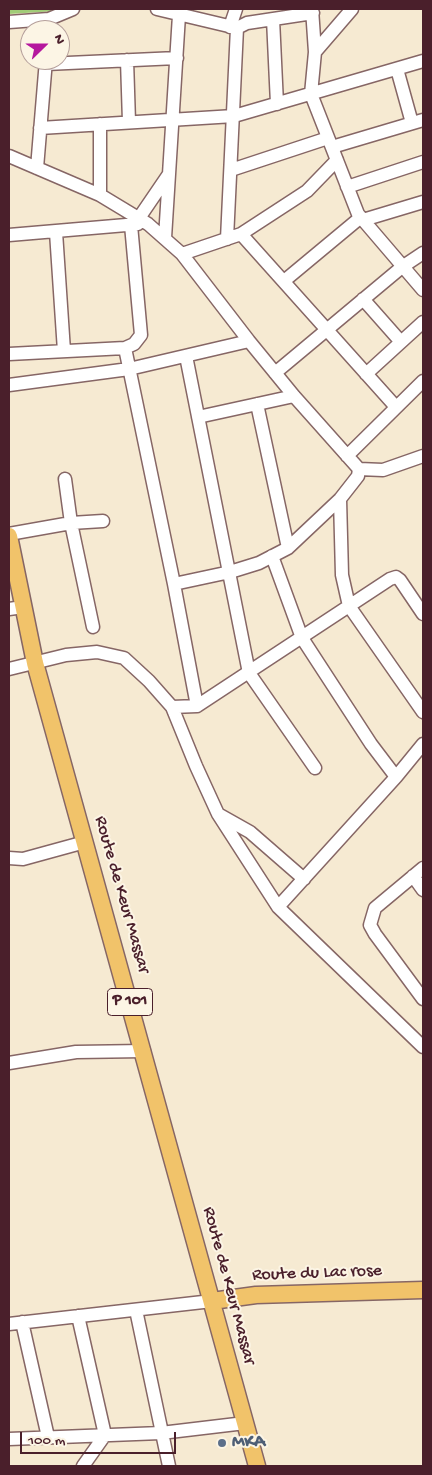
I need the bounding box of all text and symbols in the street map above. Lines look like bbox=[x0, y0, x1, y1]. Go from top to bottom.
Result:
north arrow bbox=[20, 20, 70, 70]
text: N bbox=[49, 32, 68, 47]
street label: Route de Keur Massar bbox=[88, 814, 154, 976]
road number: P 101 bbox=[108, 989, 152, 1016]
street label: Route de Keur Massar bbox=[197, 1205, 259, 1367]
street label: Route du Lac rose bbox=[252, 1261, 382, 1287]
scale bar bbox=[22, 1422, 179, 1454]
text: 100 m bbox=[28, 1432, 65, 1450]
place label: MKA bbox=[232, 1432, 265, 1454]
marker: MKA bbox=[216, 1437, 228, 1449]

